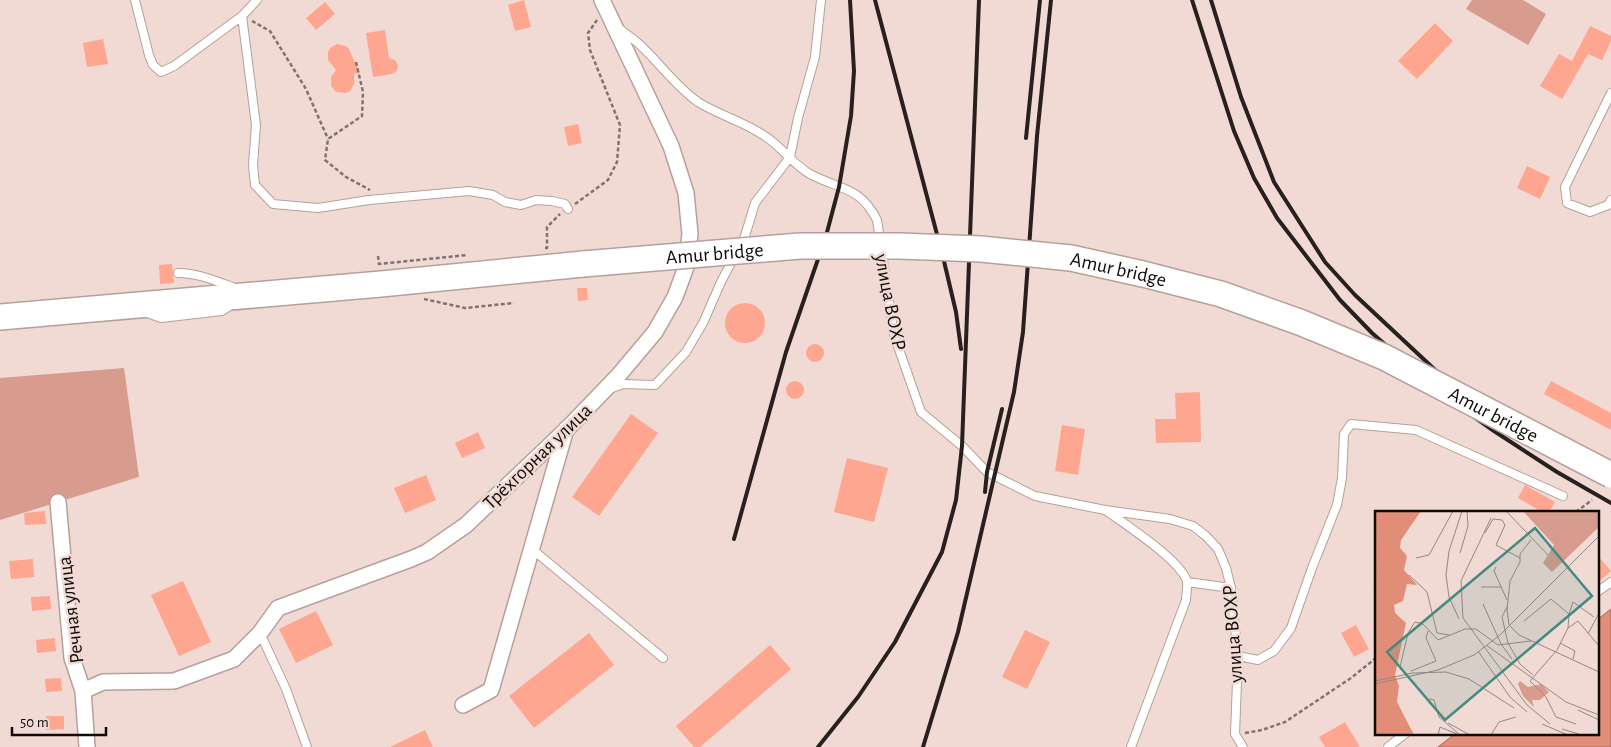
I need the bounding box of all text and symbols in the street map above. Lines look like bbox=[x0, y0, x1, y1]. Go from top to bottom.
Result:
street label: Amur bridge bbox=[665, 240, 764, 268]
street label: Amur bridge bbox=[1068, 249, 1168, 291]
street label: улица ВОХР bbox=[871, 251, 909, 352]
street label: Amur bridge bbox=[1445, 383, 1541, 446]
street label: Трёхгорная улица bbox=[480, 400, 596, 513]
inset map bbox=[1375, 511, 1598, 734]
street label: Речная улица bbox=[54, 555, 87, 665]
street label: улица ВОХР bbox=[1220, 584, 1246, 684]
scale bar bbox=[12, 704, 106, 736]
text: 50 m bbox=[20, 715, 49, 730]

